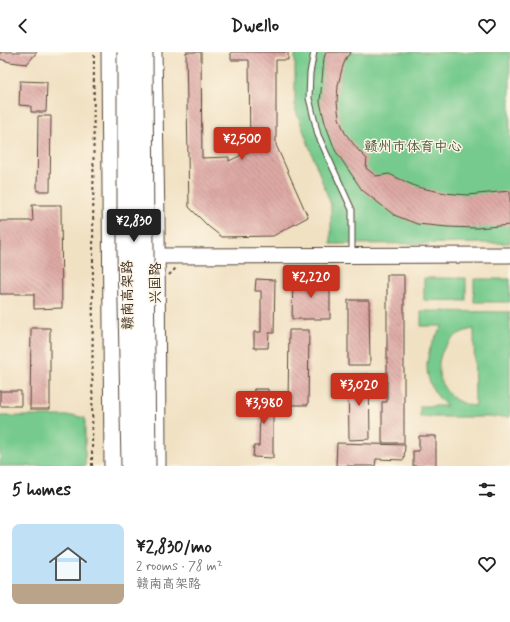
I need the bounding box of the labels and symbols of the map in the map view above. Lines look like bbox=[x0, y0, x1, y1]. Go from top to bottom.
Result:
pin: ¥2,500 bbox=[209, 127, 275, 161]
park label: 赣州市体育中心 bbox=[364, 138, 462, 156]
pin: ¥2,830 bbox=[101, 209, 167, 243]
street label: 赣南高架路 bbox=[118, 260, 138, 330]
street label: 兴国路 bbox=[147, 262, 165, 304]
pin: ¥2,220 bbox=[278, 265, 344, 299]
pin: ¥3,020 bbox=[326, 373, 392, 407]
pin: ¥3,980 bbox=[231, 391, 297, 425]

